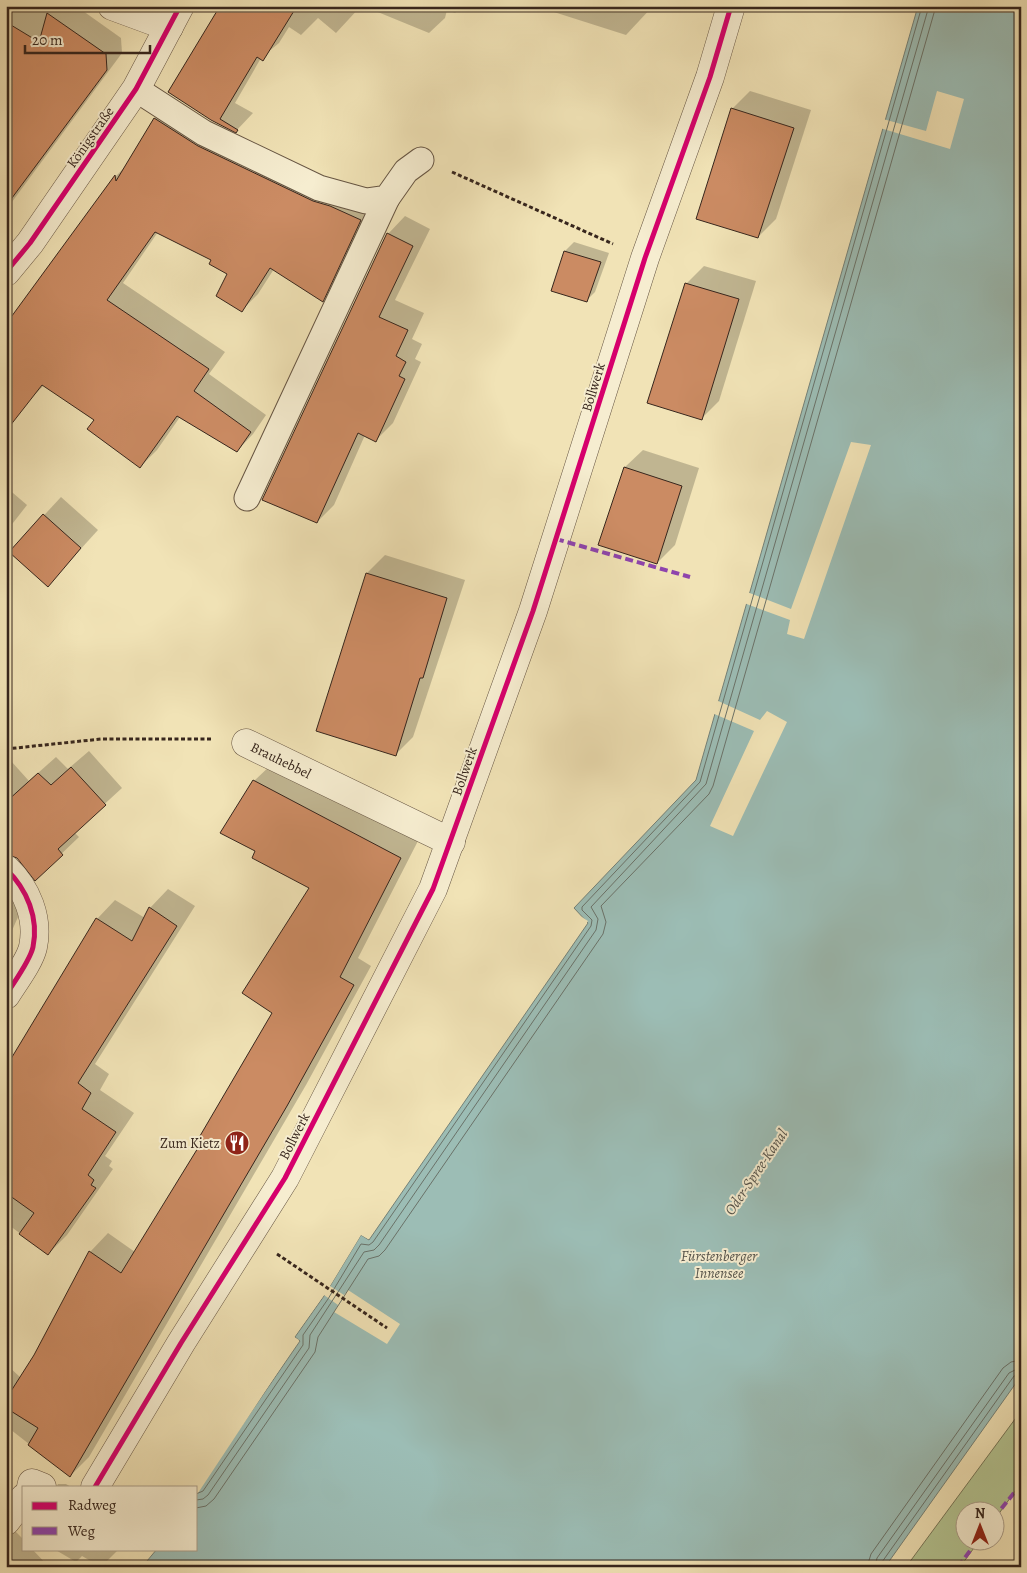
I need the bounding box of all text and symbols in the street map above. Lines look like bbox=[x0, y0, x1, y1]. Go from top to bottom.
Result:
scale bar bbox=[25, 22, 150, 54]
text: 20 m bbox=[32, 30, 63, 50]
street label: Königstraße bbox=[62, 103, 118, 172]
street label: Bollwerk bbox=[577, 360, 610, 414]
street label: Brauhebbel bbox=[247, 738, 315, 784]
street label: Bollwerk bbox=[447, 744, 482, 798]
street label: Bollwerk bbox=[275, 1109, 314, 1163]
water label: Oder-Spree-Kanal bbox=[720, 1125, 792, 1219]
restaurant icon: Zum Kietz bbox=[224, 1130, 250, 1156]
place label: Zum Kietz bbox=[160, 1134, 220, 1153]
water label: Fürstenberger Innensee bbox=[681, 1246, 758, 1283]
legend bbox=[22, 1486, 198, 1550]
text: Radweg bbox=[68, 1495, 117, 1515]
north arrow bbox=[954, 1500, 1004, 1550]
text: N bbox=[975, 1504, 985, 1523]
text: Weg bbox=[67, 1521, 95, 1541]

